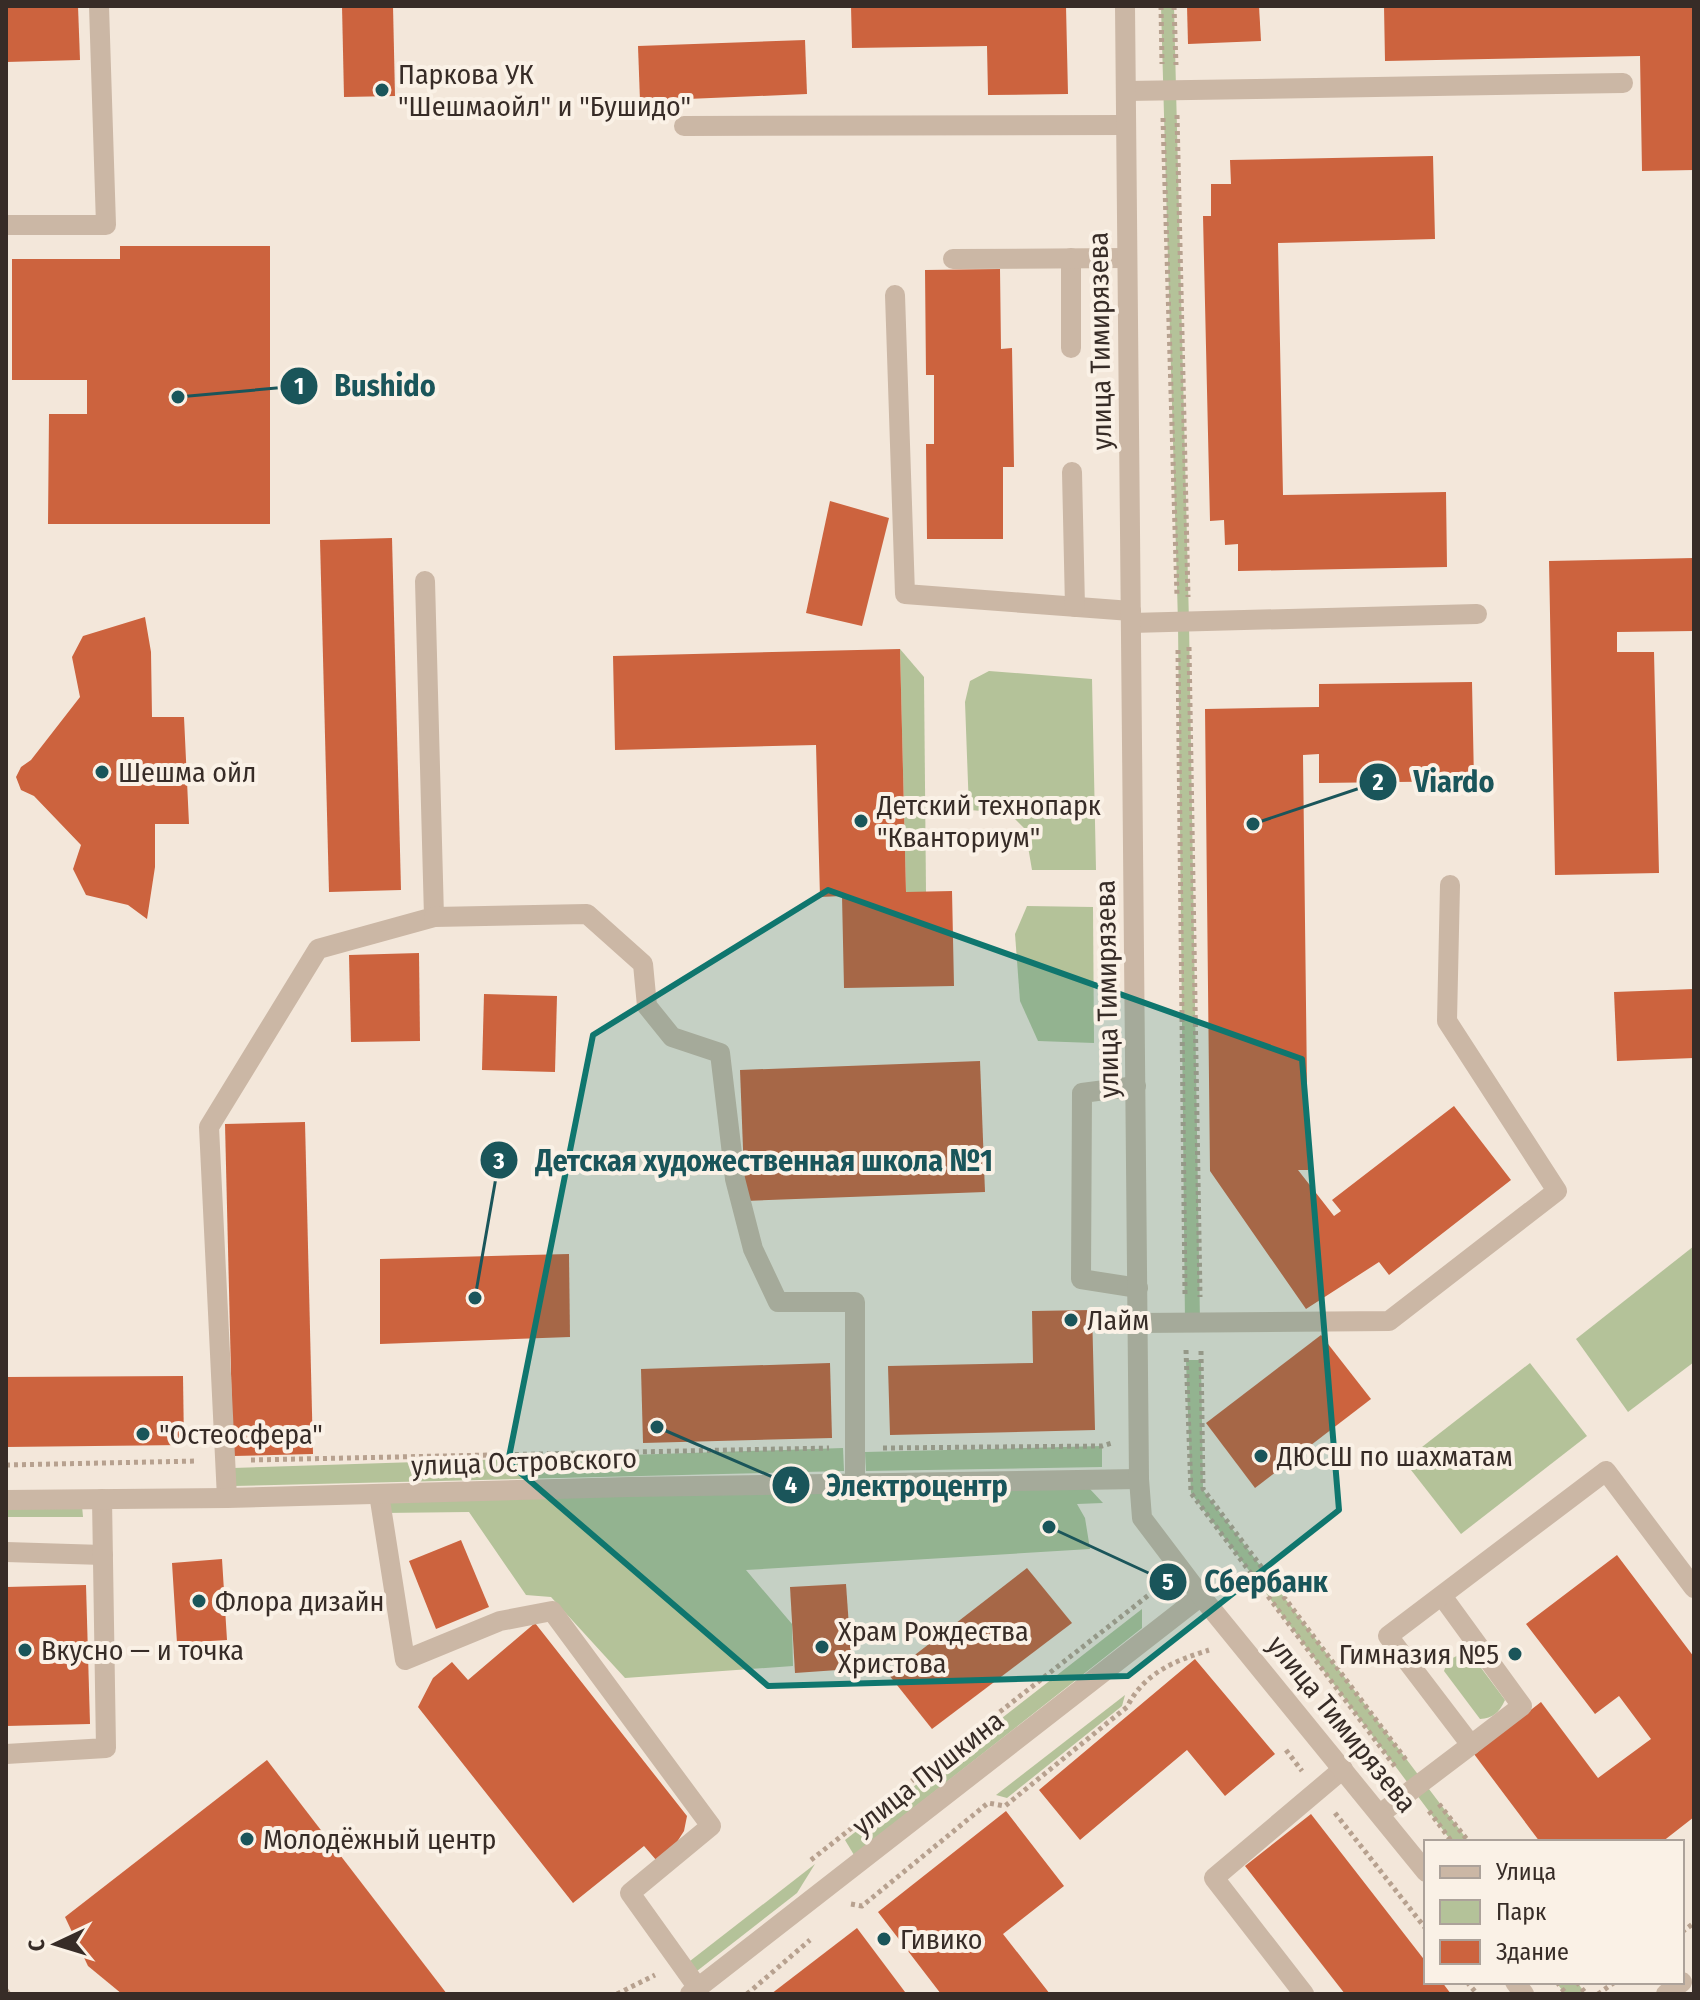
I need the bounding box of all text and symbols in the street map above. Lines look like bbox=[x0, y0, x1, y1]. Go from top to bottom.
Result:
place label: Паркова УК "Шешмаойл" и "Бушидо" bbox=[398, 58, 691, 123]
marker: Паркова УК "Шешмаойл" и "Бушидо" bbox=[373, 81, 391, 99]
street label: улица Тимирязева bbox=[1082, 232, 1118, 450]
callout: Bushido bbox=[279, 359, 452, 413]
text: Bushido bbox=[334, 368, 436, 404]
text: 1 bbox=[294, 372, 304, 400]
callout: Viardo bbox=[1358, 755, 1511, 809]
place label: Шешма ойл bbox=[118, 756, 256, 789]
marker: Шешма ойл bbox=[93, 763, 111, 781]
text: Viardo bbox=[1413, 764, 1494, 800]
text: 2 bbox=[1371, 768, 1384, 796]
place label: Детский технопарк "Кванториум" bbox=[876, 789, 1101, 854]
marker: Детский технопарк "Кванториум" bbox=[852, 812, 870, 830]
street label: улица Тимирязева bbox=[1089, 880, 1125, 1098]
callout: Детская художественная школа №1 bbox=[479, 1133, 1009, 1187]
text: Детская художественная школа №1 bbox=[534, 1143, 993, 1179]
text: 3 bbox=[492, 1147, 505, 1175]
place label: Лайм bbox=[1087, 1304, 1149, 1337]
marker: Лайм bbox=[1062, 1311, 1080, 1329]
place label: "Остеосфера" bbox=[159, 1418, 323, 1451]
marker: "Остеосфера" bbox=[134, 1425, 152, 1443]
place label: ДЮСШ по шахматам bbox=[1276, 1440, 1513, 1473]
street label: улица Островского bbox=[411, 1442, 637, 1482]
marker: ДЮСШ по шахматам bbox=[1252, 1447, 1270, 1465]
callout: Электроцентр bbox=[771, 1458, 1024, 1512]
text: Электроцентр bbox=[826, 1468, 1008, 1504]
text: 4 bbox=[785, 1471, 797, 1499]
callout: Сбербанк bbox=[1148, 1555, 1344, 1609]
text: Сбербанк bbox=[1204, 1564, 1329, 1600]
text: 5 bbox=[1162, 1568, 1174, 1596]
place label: Флора дизайн bbox=[215, 1585, 384, 1618]
marker: Флора дизайн bbox=[190, 1592, 208, 1610]
place label: Храм Рождества Христова bbox=[838, 1615, 1029, 1680]
street label: улица Тимирязева bbox=[1261, 1629, 1423, 1819]
place label: Вкусно — и точка bbox=[41, 1634, 244, 1667]
marker: Храм Рождества Христова bbox=[813, 1638, 831, 1656]
place label: Гимназия №5 bbox=[1339, 1638, 1499, 1671]
marker: Вкусно — и точка bbox=[16, 1641, 34, 1659]
marker: Гимназия №5 bbox=[1506, 1645, 1524, 1663]
street label: улица Пушкина bbox=[846, 1704, 1010, 1842]
place label: Молодёжный центр bbox=[263, 1823, 496, 1856]
marker: Молодёжный центр bbox=[238, 1830, 256, 1848]
legend bbox=[1424, 1840, 1684, 1984]
text: Улица bbox=[1495, 1858, 1556, 1886]
text: Парк bbox=[1496, 1898, 1547, 1926]
north arrow bbox=[16, 1904, 96, 1984]
place label: Гивико bbox=[900, 1923, 982, 1956]
marker: Гивико bbox=[875, 1930, 893, 1948]
text: С bbox=[23, 1938, 50, 1952]
text: Здание bbox=[1496, 1938, 1569, 1966]

